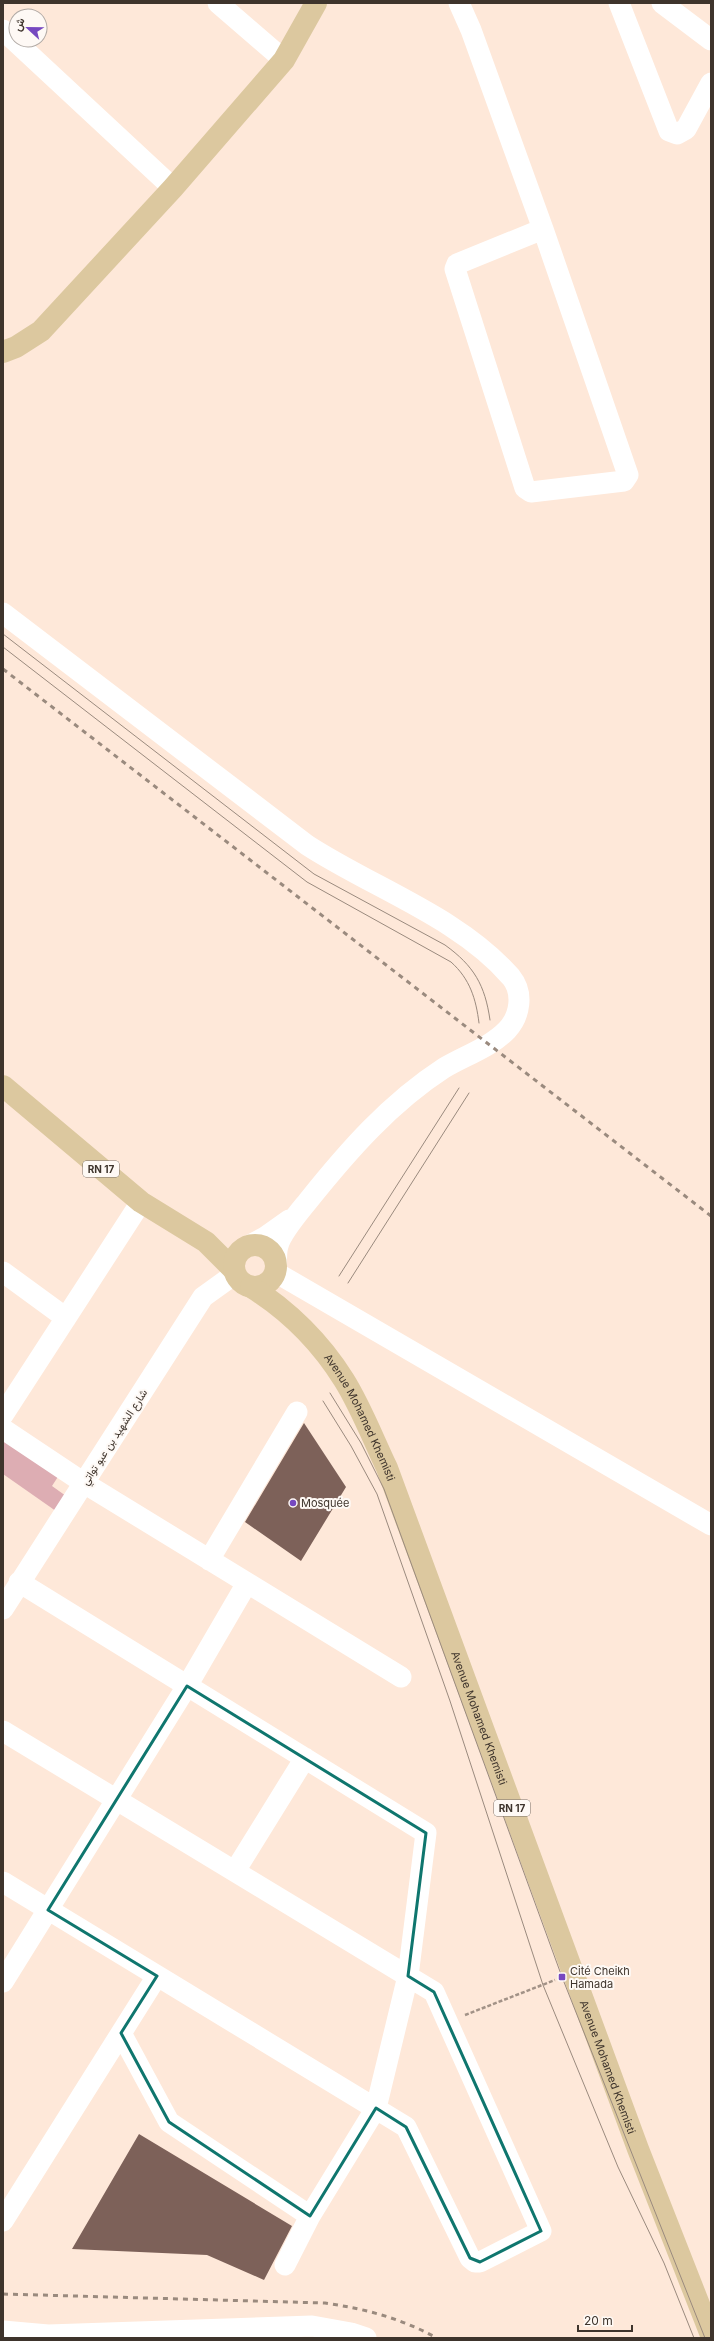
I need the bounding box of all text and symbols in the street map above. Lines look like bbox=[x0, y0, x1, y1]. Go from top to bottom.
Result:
north arrow bbox=[8, 8, 48, 48]
text: ش bbox=[10, 16, 28, 33]
road number: RN 17 bbox=[83, 1161, 119, 1177]
street label: Avenue Mohamed Khemisti bbox=[321, 1351, 398, 1483]
street label: شارع الشهيد بن عبو تواتي bbox=[78, 1386, 153, 1489]
place label: Mosquée bbox=[301, 1496, 349, 1510]
marker: Mosquée bbox=[288, 1498, 298, 1508]
street label: Avenue Mohamed Khemisti bbox=[448, 1649, 510, 1787]
road number: RN 17 bbox=[494, 1800, 530, 1816]
place label: Cité Cheikh Hamada bbox=[570, 1964, 630, 1991]
marker: Cité Cheikh Hamada bbox=[557, 1972, 567, 1982]
street label: Avenue Mohamed Khemisti bbox=[577, 1998, 639, 2136]
scale bar bbox=[578, 2307, 632, 2333]
text: 20 m bbox=[584, 2313, 613, 2328]

